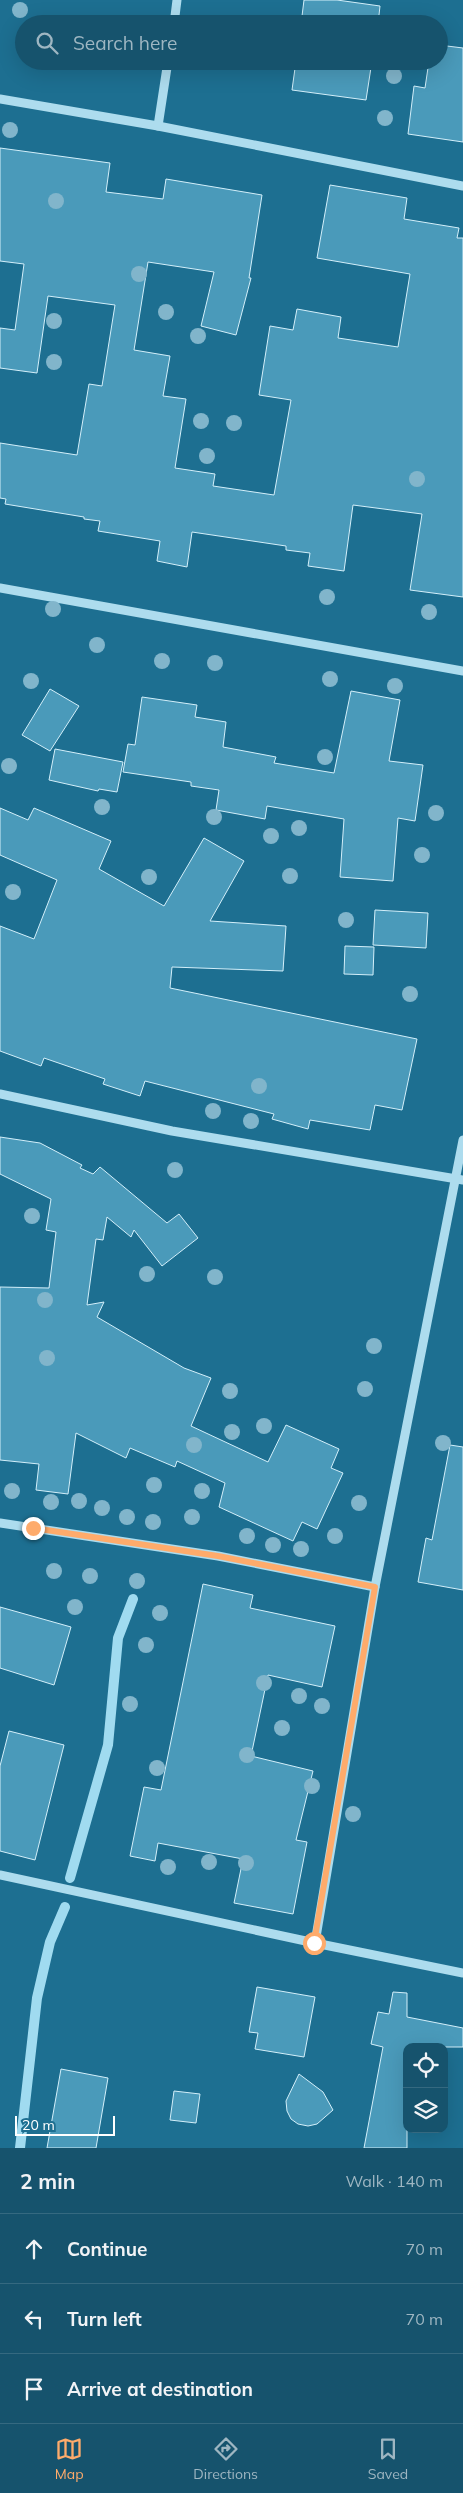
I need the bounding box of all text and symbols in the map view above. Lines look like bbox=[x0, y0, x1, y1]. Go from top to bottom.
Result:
search box bbox=[15, 15, 448, 70]
icon: search bbox=[33, 29, 61, 57]
text: Search here bbox=[73, 31, 177, 55]
route end bbox=[22, 1517, 45, 1540]
route start bbox=[303, 1932, 326, 1955]
map controls bbox=[403, 2043, 448, 2133]
button: locate bbox=[403, 2043, 448, 2088]
button: layers bbox=[403, 2088, 448, 2133]
scale bar bbox=[15, 2113, 115, 2136]
text: 20 m bbox=[22, 2116, 55, 2134]
text: 2 min bbox=[20, 2168, 75, 2194]
text: Walk · 140 m bbox=[345, 2171, 443, 2191]
icon: ahead bbox=[20, 2235, 48, 2263]
text: Continue bbox=[67, 2237, 147, 2261]
text: 70 m bbox=[406, 2239, 443, 2259]
icon: left bbox=[20, 2305, 48, 2333]
text: Turn left bbox=[67, 2307, 142, 2331]
text: 70 m bbox=[406, 2309, 443, 2329]
icon: arrive bbox=[20, 2375, 48, 2403]
text: Arrive at destination bbox=[67, 2377, 253, 2401]
tab: Map bbox=[55, 2435, 84, 2483]
tab: Directions bbox=[193, 2435, 258, 2483]
tab: Saved bbox=[368, 2435, 408, 2483]

